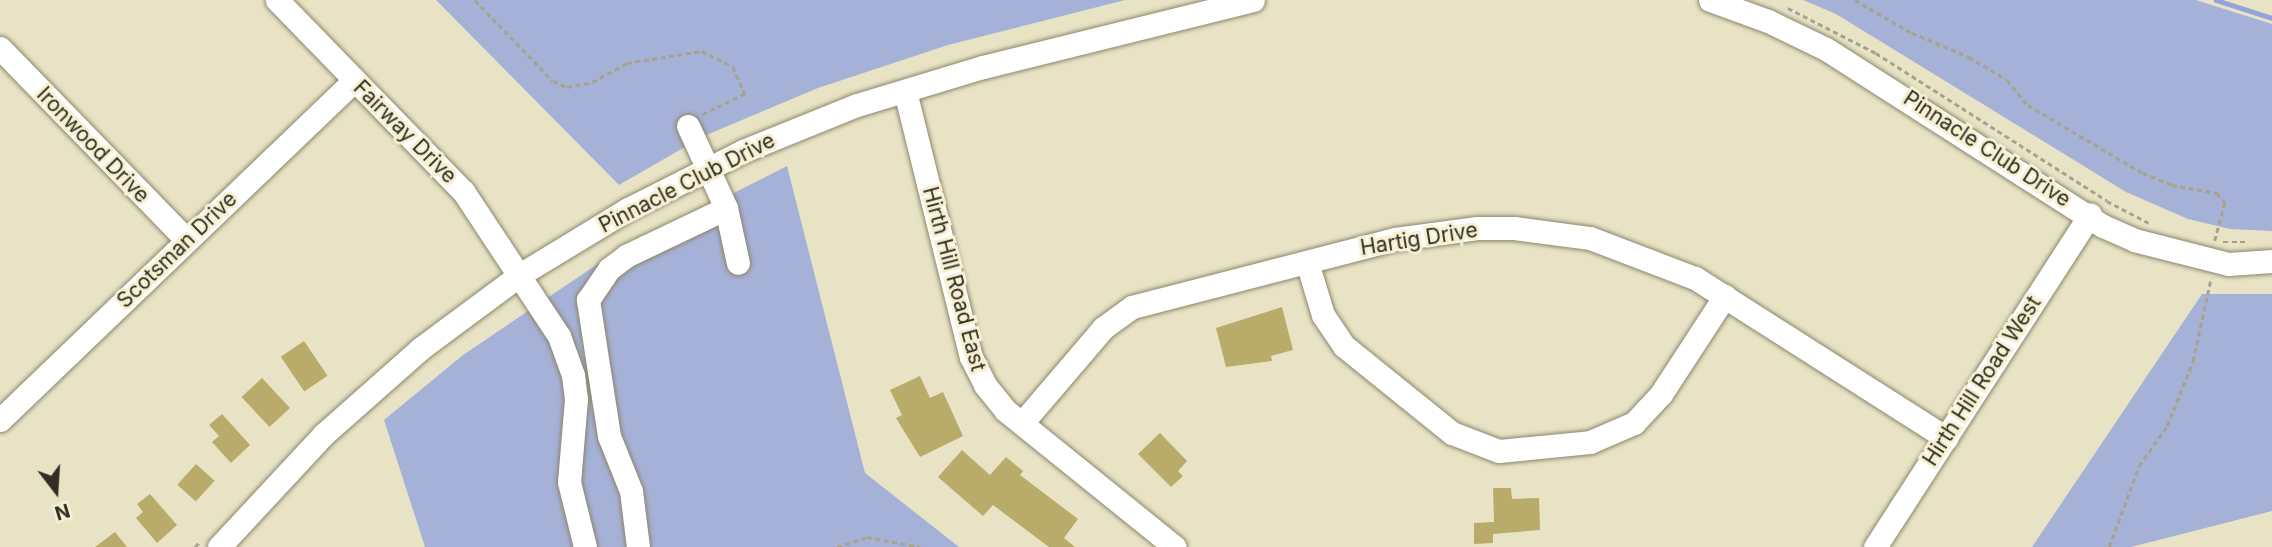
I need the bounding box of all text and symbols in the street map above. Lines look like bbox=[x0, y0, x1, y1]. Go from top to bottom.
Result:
street label: Fairway Drive bbox=[348, 75, 462, 189]
street label: Ironwood Drive bbox=[31, 82, 155, 208]
street label: Pinnacle Club Drive bbox=[1899, 86, 2075, 212]
street label: Pinnacle Club Drive bbox=[595, 128, 779, 238]
street label: Hirth Hill Road East bbox=[917, 184, 991, 374]
street label: Scotsman Drive bbox=[112, 187, 242, 313]
street label: Hartig Drive bbox=[1359, 217, 1479, 261]
street label: Hirth Hill Road West bbox=[1918, 291, 2046, 471]
north arrow bbox=[21, 456, 91, 526]
text: N bbox=[52, 498, 73, 525]

